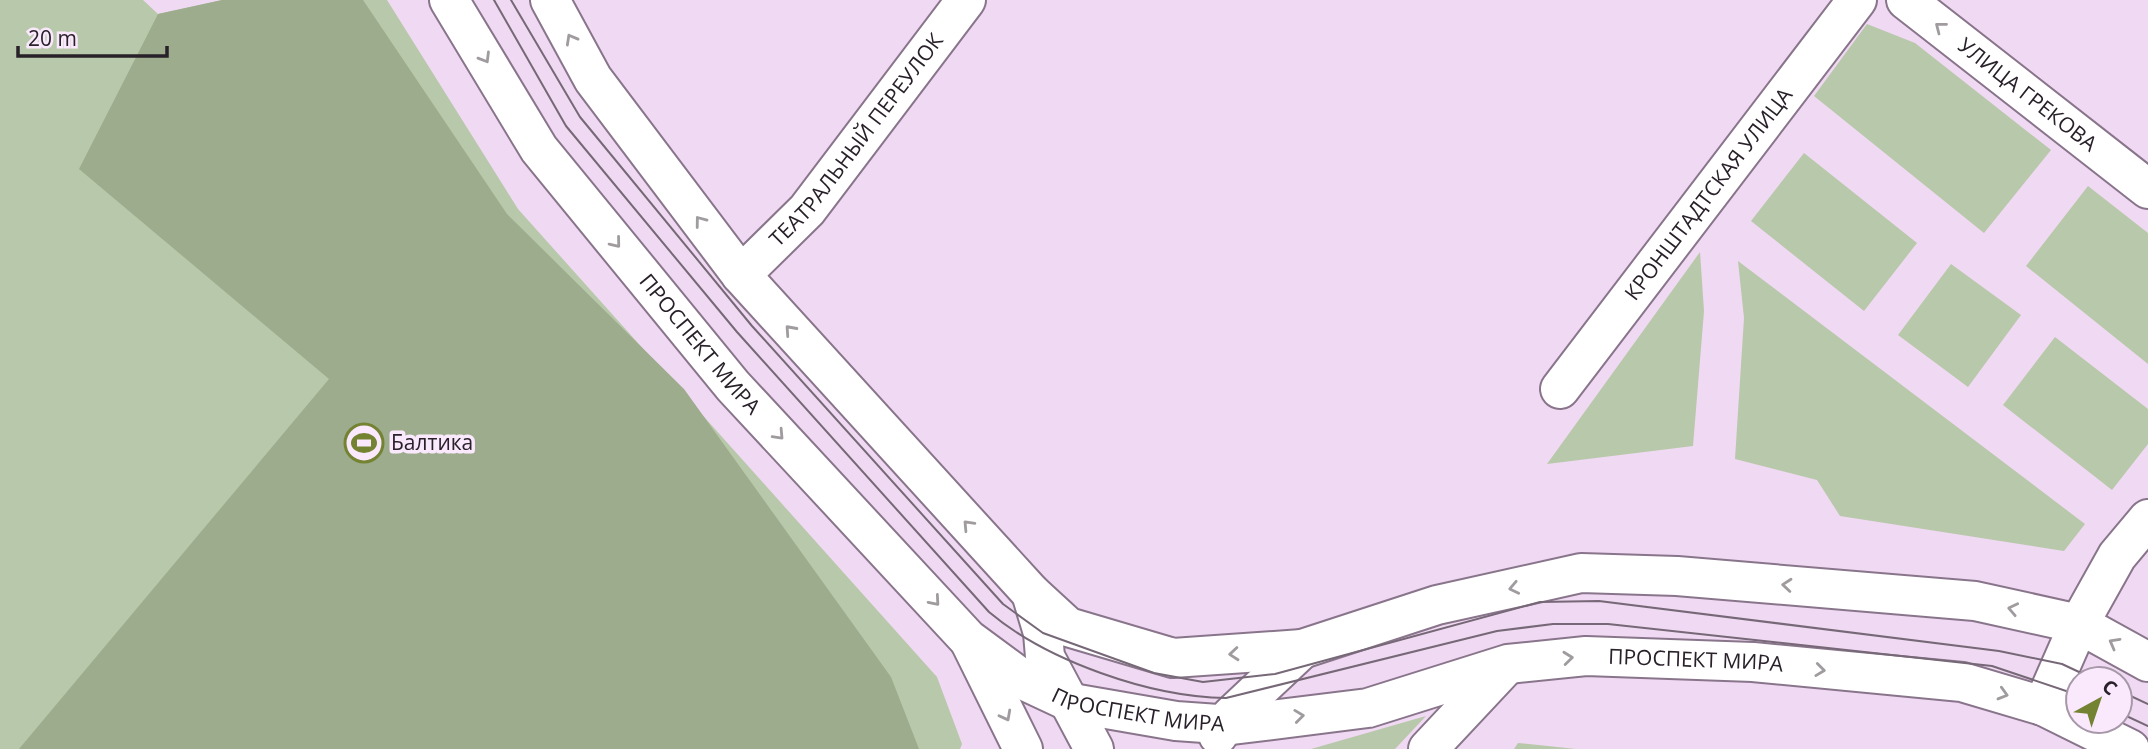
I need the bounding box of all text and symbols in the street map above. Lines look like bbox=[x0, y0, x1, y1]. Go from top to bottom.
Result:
scale bar bbox=[18, 14, 166, 58]
one-way arrow bbox=[1935, 22, 1947, 35]
text: 20 m bbox=[28, 24, 77, 52]
street label: ТЕАТРАЛЬНЫЙ ПЕРЕУЛОК bbox=[763, 27, 949, 252]
street label: УЛИЦА ГРЕКОВА bbox=[1953, 31, 2104, 158]
one-way arrow bbox=[566, 34, 580, 47]
one-way arrow bbox=[476, 51, 489, 64]
street label: КРОНШТАДТСКАЯ УЛИЦА bbox=[1618, 81, 1798, 306]
one-way arrow bbox=[696, 216, 709, 228]
one-way arrow bbox=[608, 236, 621, 248]
street label: ПРОСПЕКТ МИРА bbox=[634, 267, 768, 420]
one-way arrow bbox=[785, 325, 798, 338]
sports icon: Балтика bbox=[343, 422, 385, 464]
one-way arrow bbox=[771, 427, 784, 440]
place label: Балтика bbox=[391, 428, 473, 456]
one-way arrow bbox=[964, 520, 977, 533]
one-way arrow bbox=[1781, 578, 1792, 593]
one-way arrow bbox=[1508, 579, 1520, 594]
one-way arrow bbox=[927, 593, 939, 606]
one-way arrow bbox=[2007, 603, 2019, 618]
one-way arrow bbox=[2108, 638, 2121, 651]
street label: ПРОСПЕКТ МИРА bbox=[1608, 642, 1785, 678]
one-way arrow bbox=[1228, 646, 1239, 661]
one-way arrow bbox=[1563, 651, 1574, 666]
one-way arrow bbox=[1814, 662, 1826, 677]
north arrow bbox=[2064, 665, 2134, 735]
text: С bbox=[2097, 673, 2123, 701]
street label: ПРОСПЕКТ МИРА bbox=[1048, 681, 1226, 737]
one-way arrow bbox=[1997, 686, 2009, 700]
one-way arrow bbox=[998, 709, 1011, 721]
one-way arrow bbox=[1294, 709, 1305, 724]

